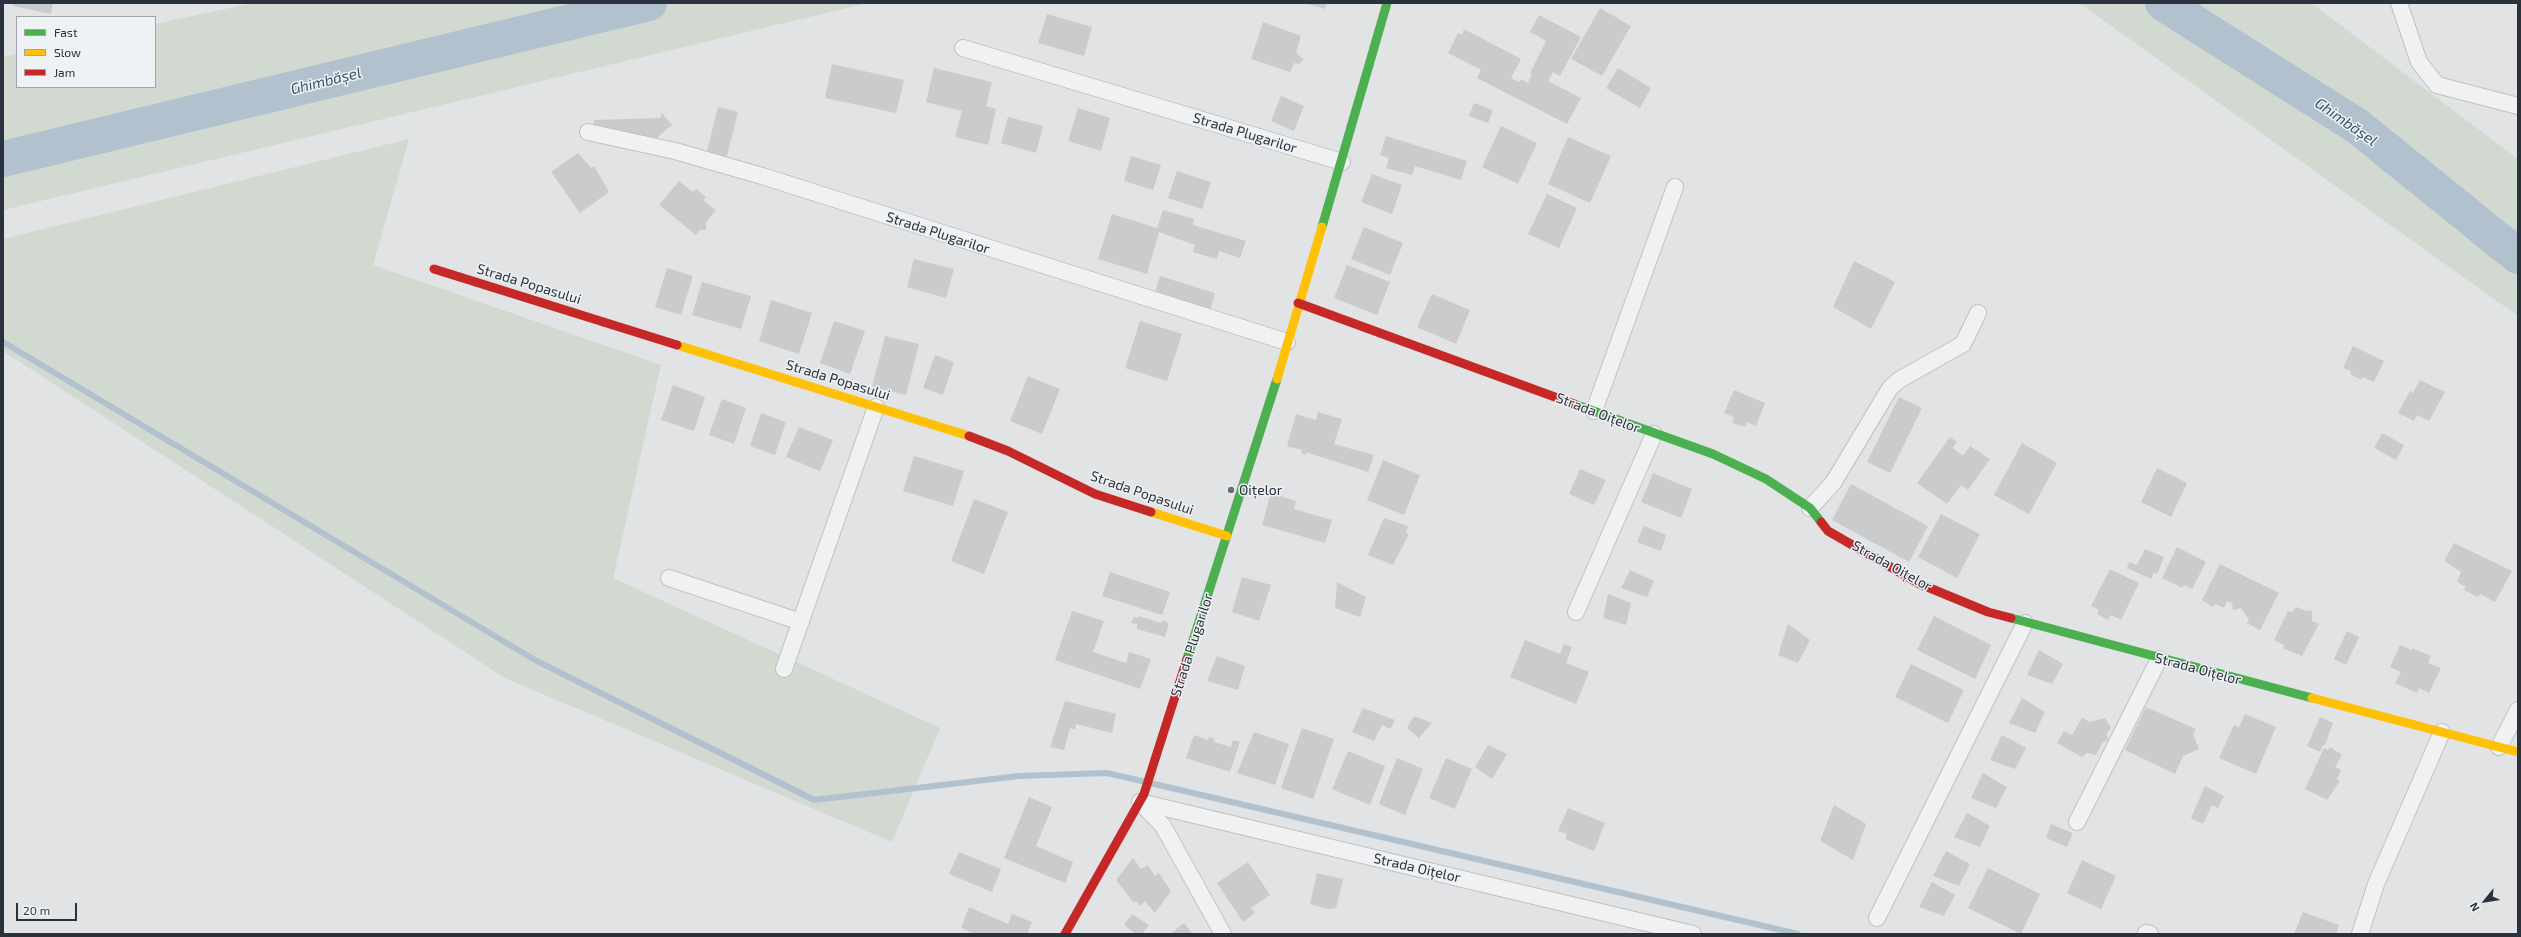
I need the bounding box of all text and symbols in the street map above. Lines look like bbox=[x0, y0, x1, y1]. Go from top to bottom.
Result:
legend bbox=[16, 16, 156, 88]
text: Fast bbox=[54, 25, 77, 39]
text: Slow bbox=[54, 45, 81, 59]
water label: Ghimbășel bbox=[289, 64, 363, 98]
text: Jam bbox=[54, 65, 75, 79]
water label: Ghimbășel bbox=[2311, 94, 2381, 150]
street label: Strada Plugarilor bbox=[1191, 109, 1299, 157]
street label: Strada Plugarilor bbox=[884, 208, 992, 258]
street label: Strada Popasului bbox=[475, 260, 583, 308]
street label: Strada Popasului bbox=[784, 356, 892, 404]
street label: Strada Oițelor bbox=[1554, 389, 1642, 437]
street label: Strada Popasului bbox=[1088, 467, 1196, 519]
place label: Oițelor bbox=[1239, 482, 1282, 498]
marker: Oițelor bbox=[1226, 485, 1236, 495]
street label: Strada Oițelor bbox=[1849, 537, 1935, 595]
street label: Strada Plugarilor bbox=[1167, 591, 1217, 699]
street label: Strada Oițelor bbox=[2153, 649, 2243, 689]
street label: Strada Oițelor bbox=[1372, 850, 1462, 886]
north arrow bbox=[2465, 881, 2505, 921]
scale bar bbox=[18, 895, 79, 921]
text: N bbox=[2467, 901, 2482, 914]
text: 20 m bbox=[23, 903, 50, 917]

